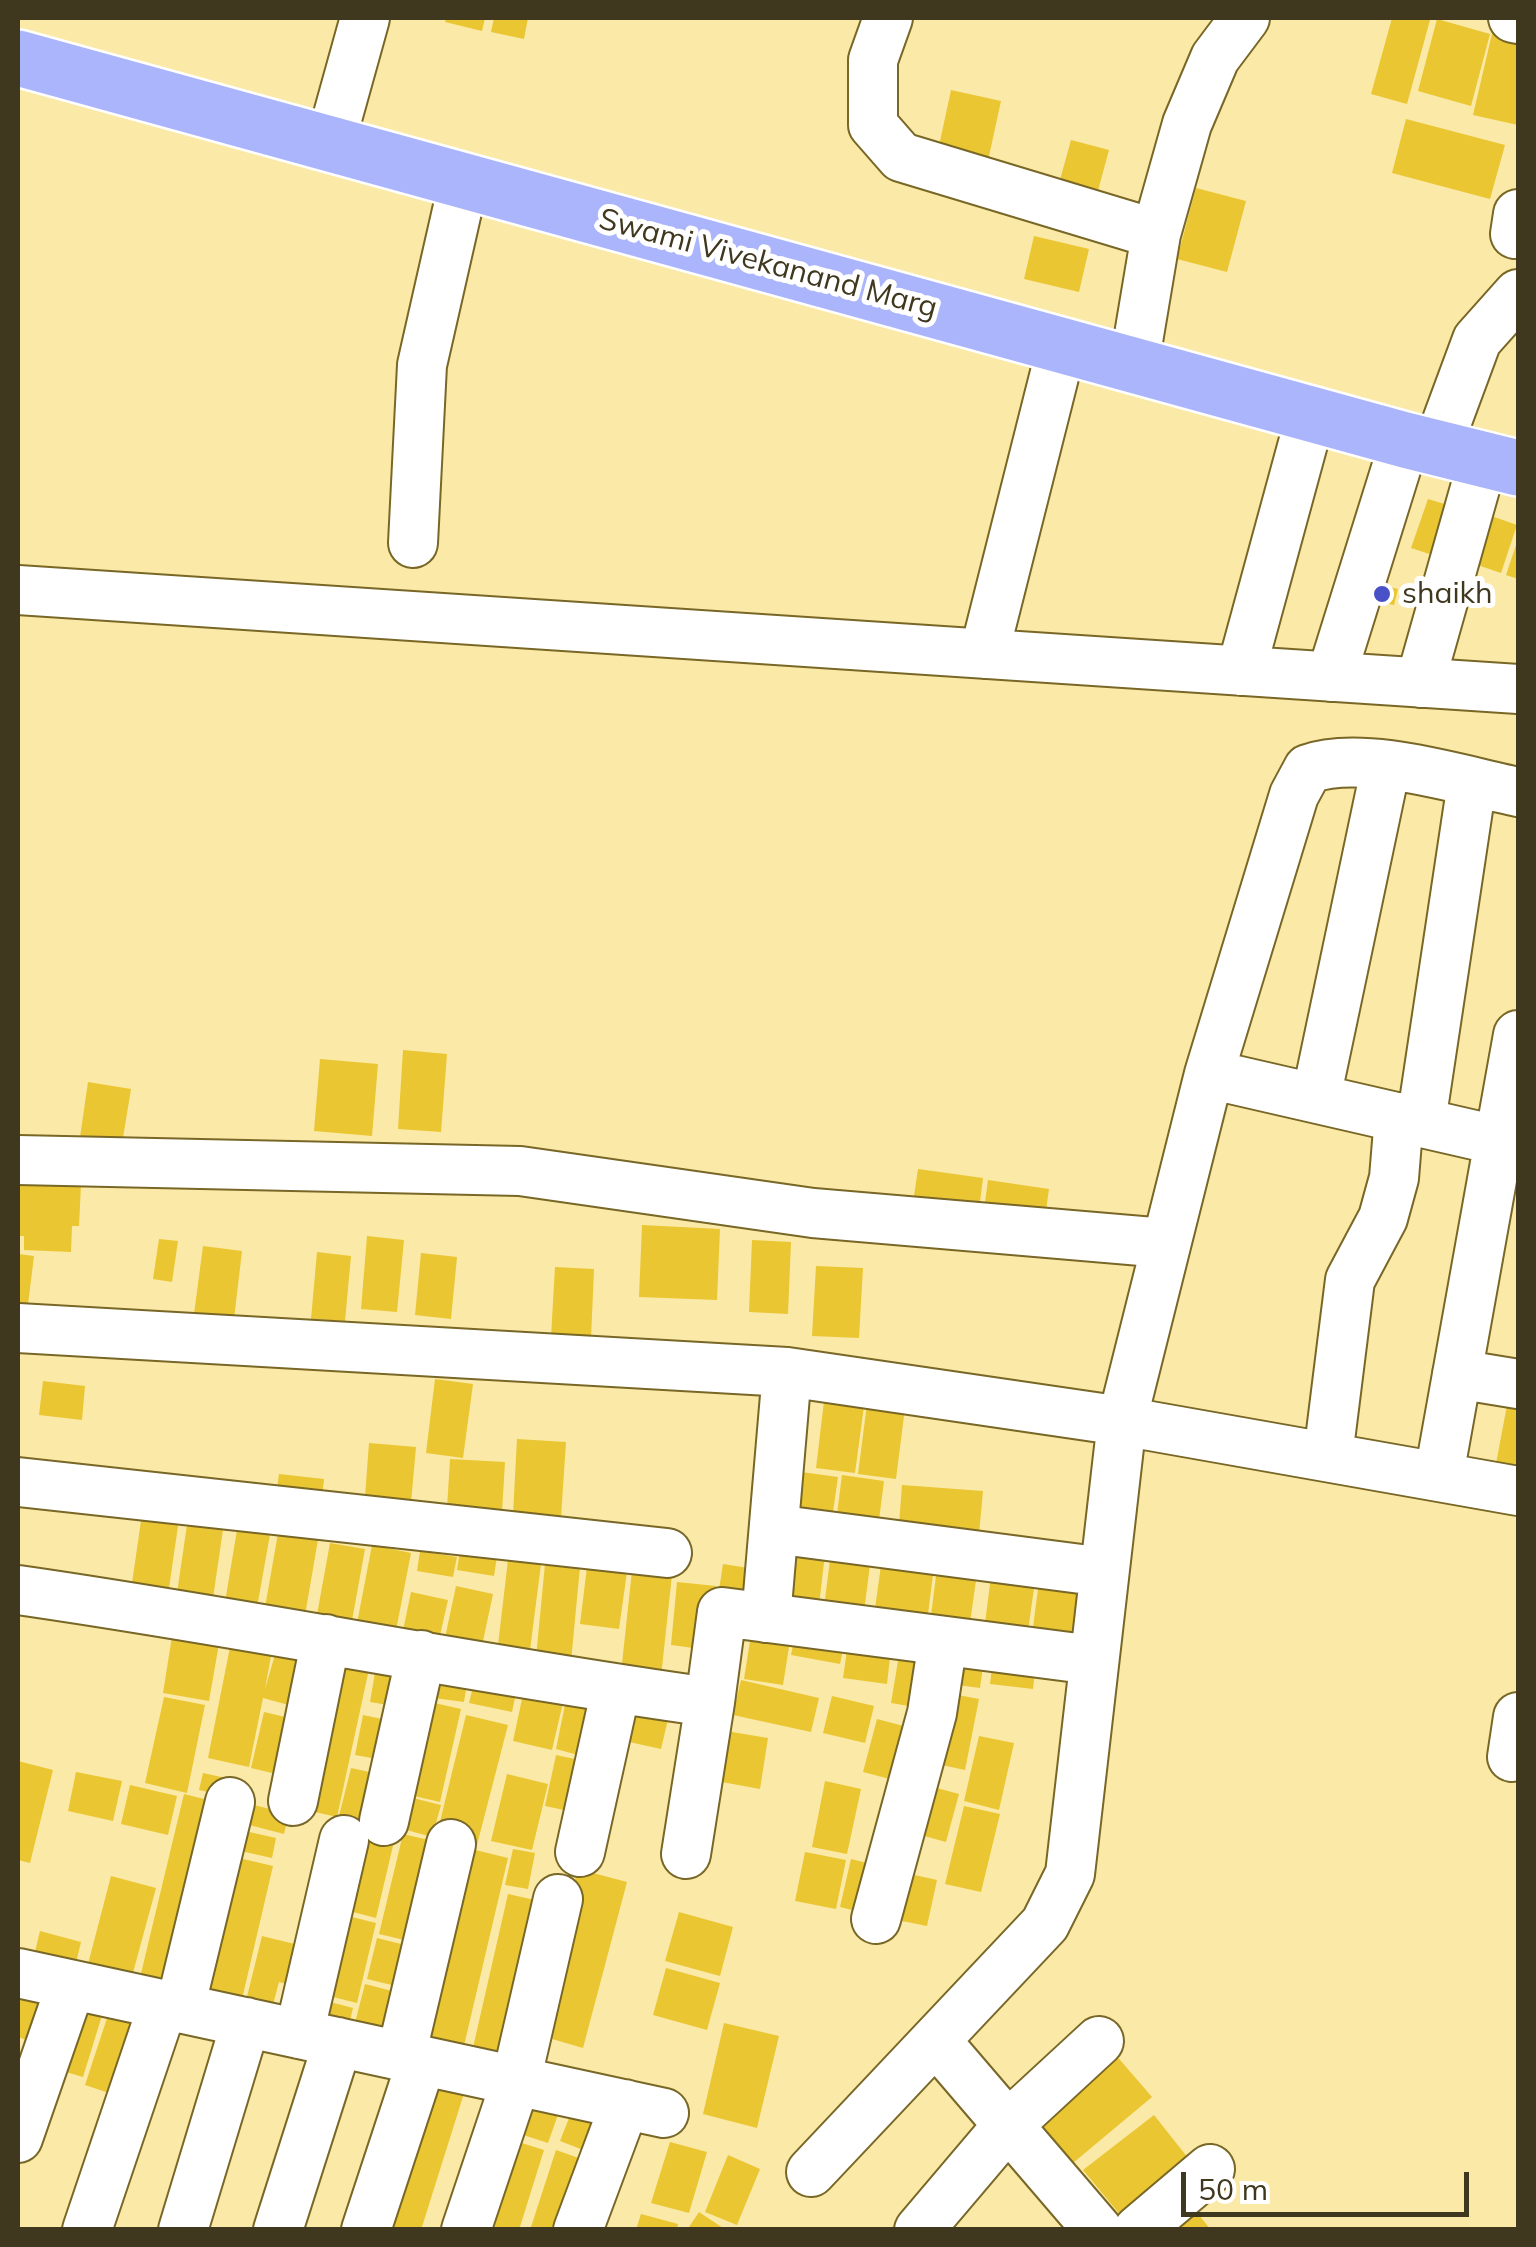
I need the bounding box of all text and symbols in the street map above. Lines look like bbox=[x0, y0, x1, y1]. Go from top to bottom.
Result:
street label: Swami Vivekanand Marg bbox=[595, 202, 941, 326]
place label: shaikh bbox=[1402, 576, 1493, 612]
marker: shaikh bbox=[1371, 583, 1393, 605]
scale bar bbox=[1186, 2152, 1474, 2214]
text: 50 m bbox=[1198, 2170, 1268, 2208]

